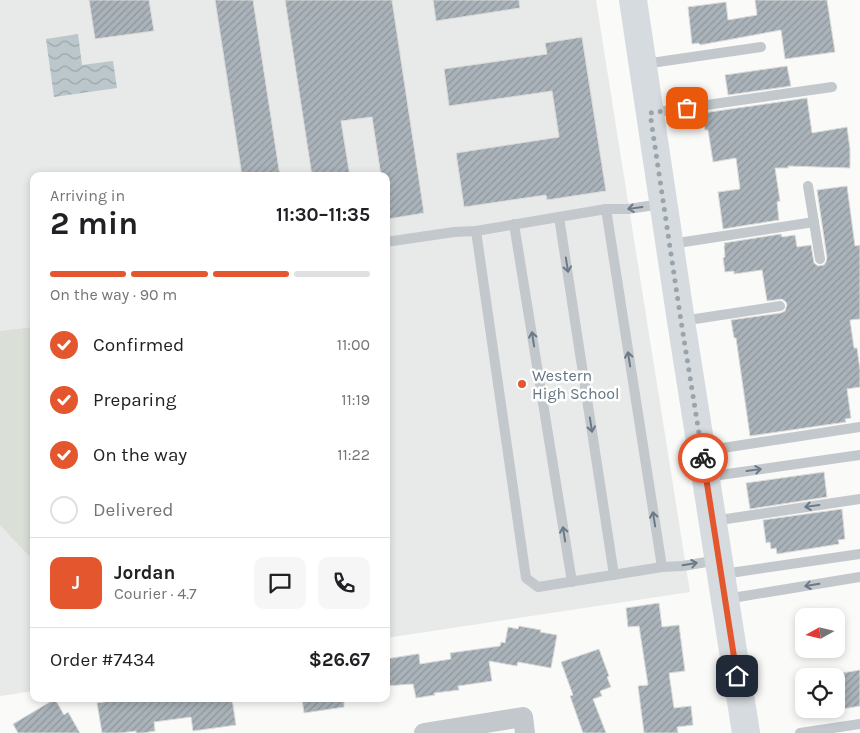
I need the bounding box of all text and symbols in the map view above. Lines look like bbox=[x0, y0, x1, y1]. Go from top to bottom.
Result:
pin bbox=[666, 87, 708, 129]
icon: bag bbox=[673, 94, 701, 122]
text: Arriving in bbox=[50, 186, 125, 205]
one-way arrow bbox=[627, 203, 643, 213]
text: 11:30–11:35 bbox=[276, 204, 370, 226]
text: 2 min bbox=[50, 205, 138, 242]
one-way arrow bbox=[562, 256, 572, 272]
text: On the way · 90 m bbox=[50, 285, 177, 304]
icon: check bbox=[50, 331, 78, 359]
one-way arrow bbox=[527, 332, 537, 348]
text: Confirmed bbox=[93, 334, 184, 356]
text: 11:00 bbox=[337, 335, 370, 354]
one-way arrow bbox=[624, 351, 634, 367]
place label: Western High School bbox=[532, 366, 620, 403]
marker: Western High School bbox=[516, 378, 528, 390]
icon: check bbox=[50, 386, 78, 414]
text: Preparing bbox=[93, 389, 176, 411]
text: 11:19 bbox=[341, 390, 370, 409]
one-way arrow bbox=[587, 417, 597, 433]
courier bbox=[678, 433, 728, 483]
icon: check bbox=[50, 441, 78, 469]
text: On the way bbox=[93, 444, 187, 466]
icon: bike bbox=[689, 444, 717, 472]
text: 11:22 bbox=[337, 445, 370, 464]
one-way arrow bbox=[745, 465, 761, 475]
text: Delivered bbox=[93, 499, 173, 521]
one-way arrow bbox=[804, 501, 820, 511]
one-way arrow bbox=[649, 512, 659, 528]
one-way arrow bbox=[559, 527, 569, 543]
button: chat bbox=[254, 557, 306, 609]
button: phone bbox=[318, 557, 370, 609]
one-way arrow bbox=[682, 559, 698, 569]
text: Jordan bbox=[114, 562, 175, 584]
text: J bbox=[72, 572, 80, 594]
one-way arrow bbox=[804, 580, 820, 590]
text: Courier · 4.7 bbox=[114, 584, 197, 603]
north arrow bbox=[795, 608, 845, 658]
map controls bbox=[795, 608, 845, 718]
text: Order #7434 bbox=[50, 649, 155, 671]
text: $26.67 bbox=[309, 649, 370, 671]
pin bbox=[716, 655, 758, 697]
icon: home bbox=[723, 662, 751, 690]
button: locate bbox=[795, 668, 845, 718]

